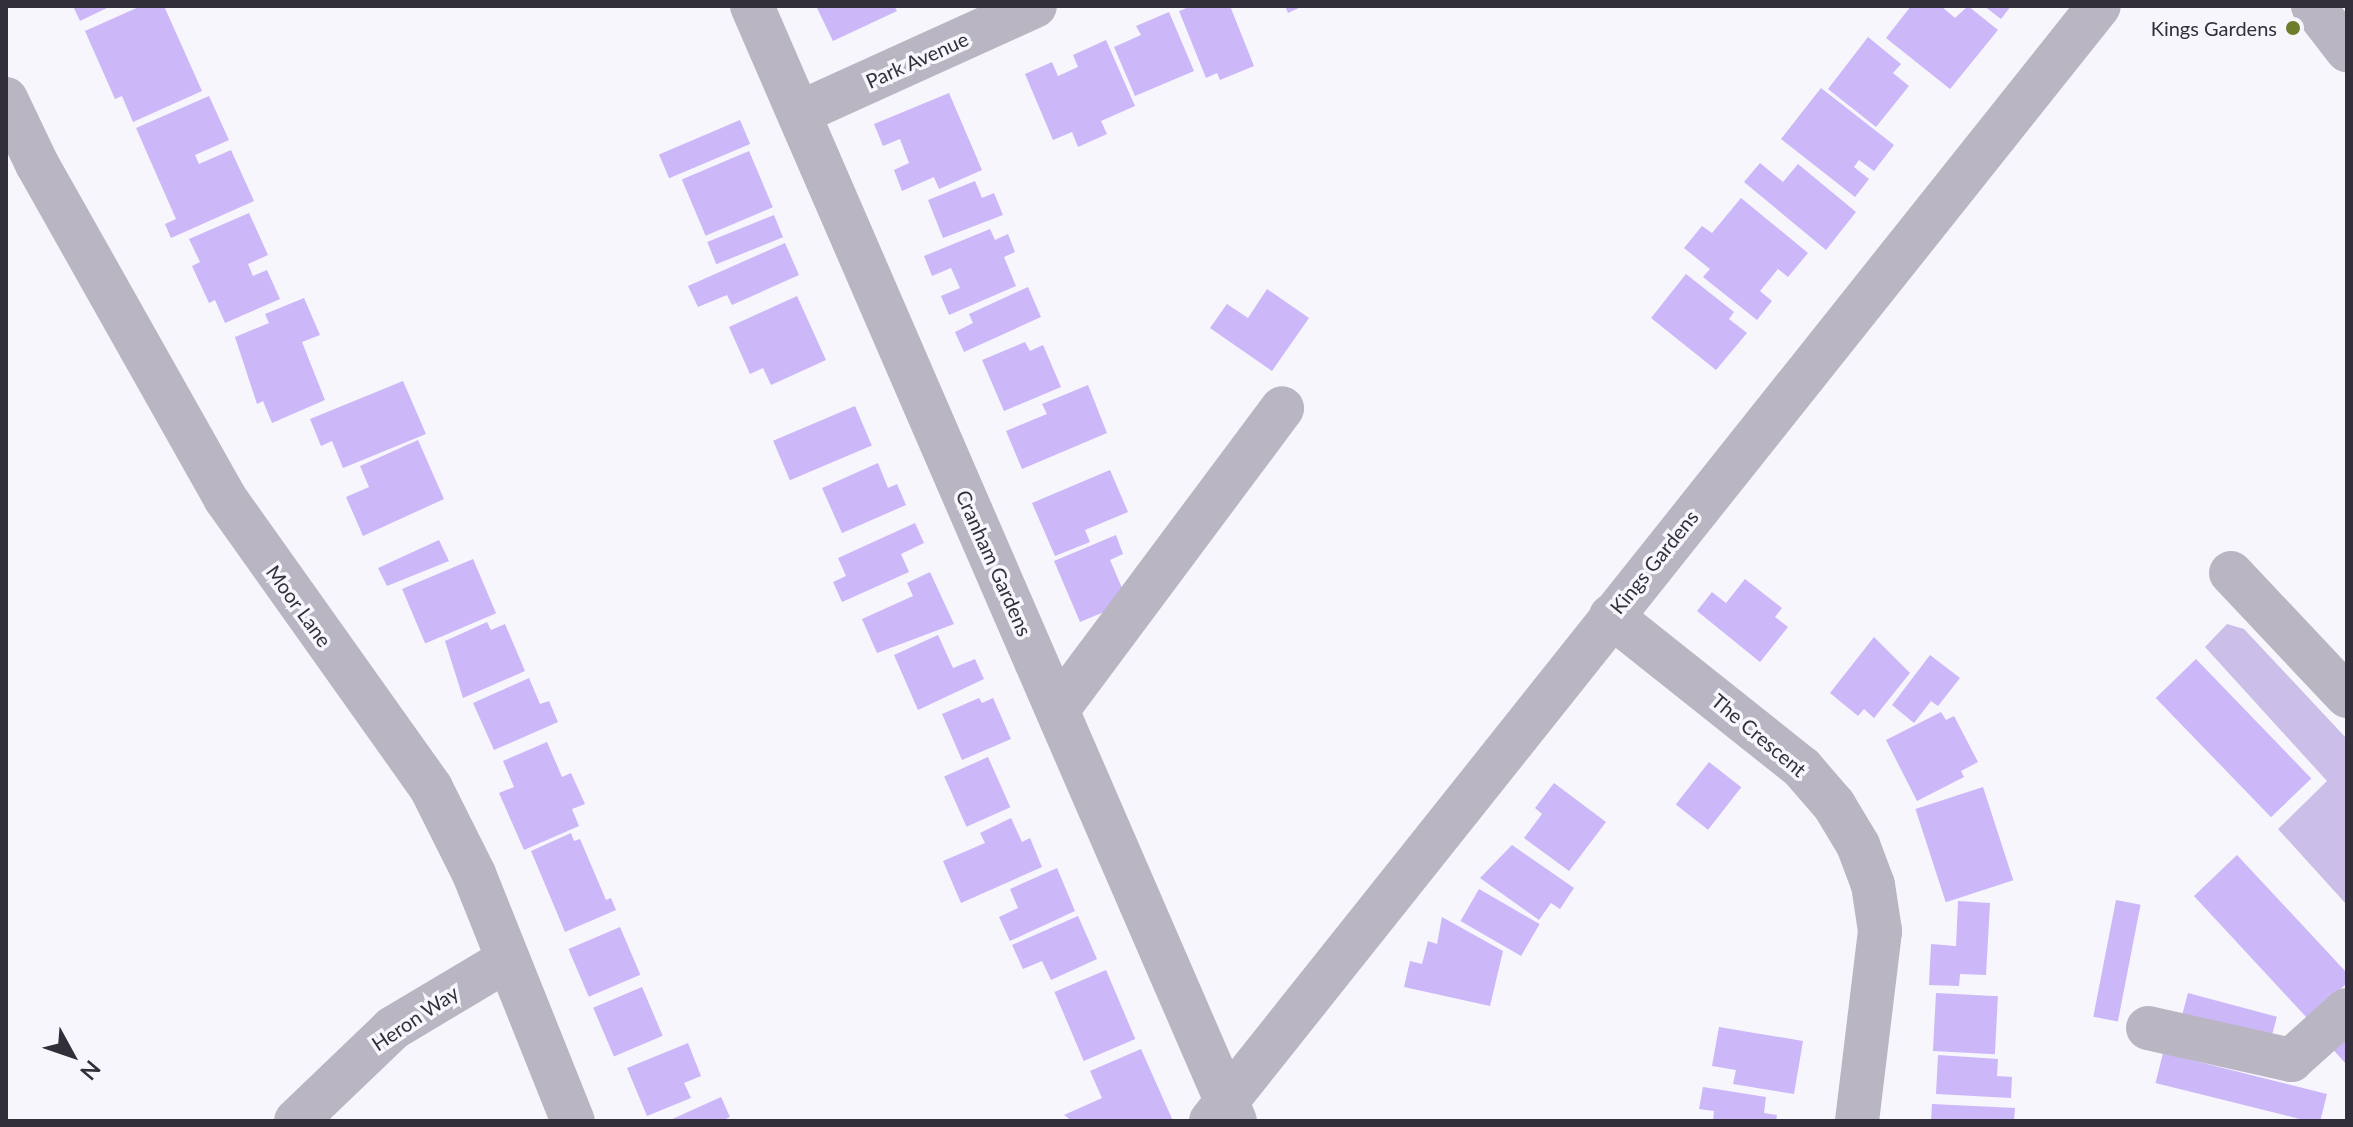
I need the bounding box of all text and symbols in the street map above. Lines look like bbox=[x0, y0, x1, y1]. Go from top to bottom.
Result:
place label: Kings Gardens bbox=[2151, 16, 2277, 40]
marker: Kings Gardens bbox=[2284, 19, 2302, 37]
street label: Park Avenue bbox=[862, 27, 972, 93]
street label: Cranham Gardens bbox=[951, 486, 1037, 640]
street label: Kings Gardens bbox=[1605, 505, 1703, 619]
street label: Moor Lane bbox=[261, 560, 337, 652]
street label: The Crescent bbox=[1707, 689, 1811, 781]
street label: Heron Way bbox=[367, 980, 463, 1056]
north arrow bbox=[32, 1015, 112, 1095]
text: N bbox=[75, 1056, 107, 1086]

